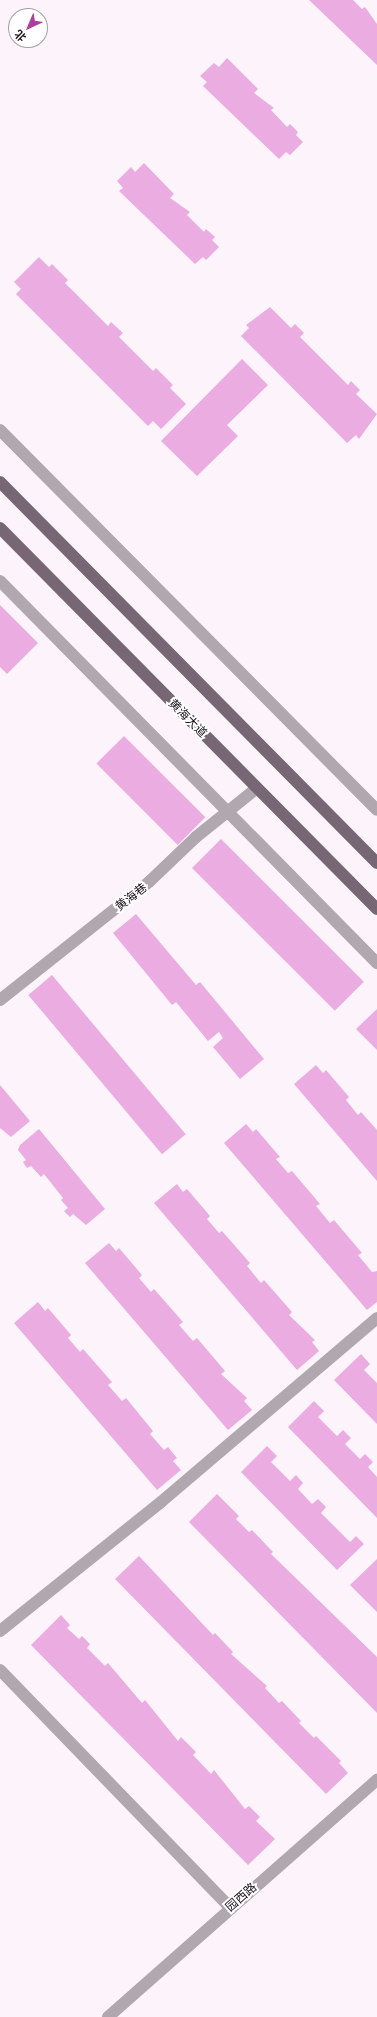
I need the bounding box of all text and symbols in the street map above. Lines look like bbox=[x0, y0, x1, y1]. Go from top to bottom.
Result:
north arrow bbox=[8, 8, 48, 48]
text: 北 bbox=[11, 27, 29, 45]
street label: 黄海大道 bbox=[166, 696, 210, 740]
street label: 黄海巷 bbox=[112, 880, 150, 914]
street label: 园西路 bbox=[223, 1880, 259, 1914]

